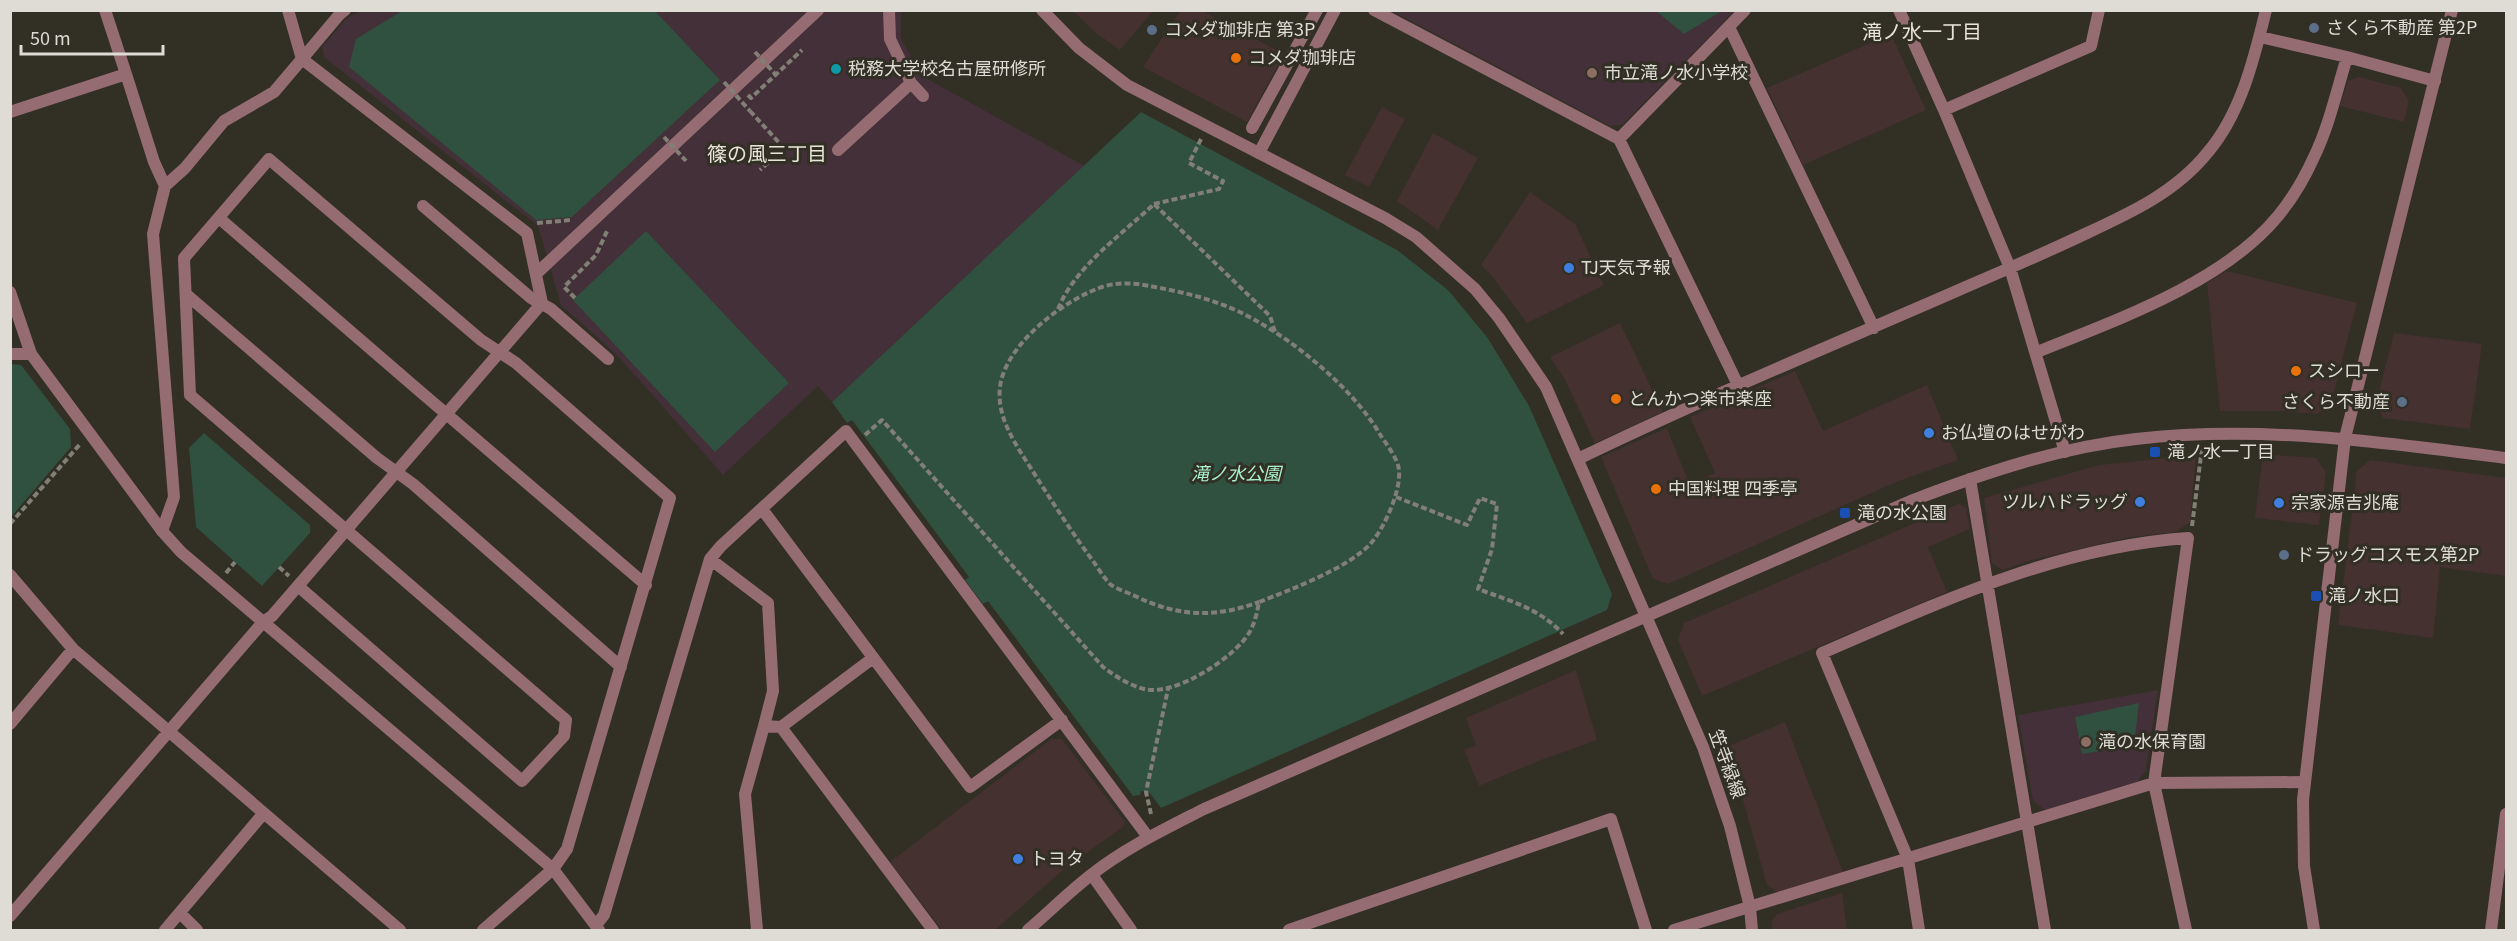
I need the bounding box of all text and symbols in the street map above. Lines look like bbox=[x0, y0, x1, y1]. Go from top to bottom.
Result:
place label: さくら不動産 第2P bbox=[2326, 13, 2477, 39]
place label: コメダ珈琲店 第3P bbox=[1164, 15, 1315, 41]
district label: 滝ノ水一丁目 bbox=[1862, 16, 1982, 45]
scale bar bbox=[21, 18, 164, 56]
marker: さくら不動産 第2P bbox=[2307, 21, 2321, 35]
marker: コメダ珈琲店 第3P bbox=[1145, 23, 1159, 37]
text: 50 m bbox=[30, 24, 71, 50]
place label: コメダ珈琲店 bbox=[1248, 43, 1356, 69]
marker: コメダ珈琲店 bbox=[1229, 51, 1243, 65]
place label: 税務大学校名古屋研修所 bbox=[848, 54, 1046, 80]
place label: 市立滝ノ水小学校 bbox=[1604, 58, 1748, 84]
marker: 税務大学校名古屋研修所 bbox=[829, 62, 843, 76]
marker: 市立滝ノ水小学校 bbox=[1585, 66, 1599, 80]
district label: 篠の風三丁目 bbox=[707, 138, 827, 167]
place label: TJ天気予報 bbox=[1581, 253, 1671, 279]
marker: TJ天気予報 bbox=[1562, 261, 1576, 275]
place label: スシロー bbox=[2308, 356, 2380, 382]
marker: スシロー bbox=[2289, 364, 2303, 378]
place label: とんかつ楽市楽座 bbox=[1628, 384, 1772, 410]
place label: さくら不動産 bbox=[2282, 387, 2390, 413]
marker: とんかつ楽市楽座 bbox=[1609, 392, 1623, 406]
marker: さくら不動産 bbox=[2395, 395, 2409, 409]
place label: お仏壇のはせがわ bbox=[1941, 418, 2085, 444]
marker: お仏壇のはせがわ bbox=[1922, 426, 1936, 440]
place label: 滝ノ水一丁目 bbox=[2167, 437, 2275, 463]
marker: 滝ノ水一丁目 bbox=[2148, 445, 2162, 459]
park label: 滝ノ水公園 bbox=[1191, 459, 1284, 485]
place label: 中国料理 四季亭 bbox=[1668, 474, 1798, 500]
marker: 中国料理 四季亭 bbox=[1649, 482, 1663, 496]
place label: ツルハドラッグ bbox=[2002, 487, 2128, 513]
place label: 宗家源吉兆庵 bbox=[2291, 488, 2399, 514]
marker: ツルハドラッグ bbox=[2133, 495, 2147, 509]
marker: 宗家源吉兆庵 bbox=[2272, 496, 2286, 510]
place label: 滝の水公園 bbox=[1857, 498, 1947, 524]
marker: 滝の水公園 bbox=[1838, 506, 1852, 520]
place label: ドラッグコスモス第2P bbox=[2296, 540, 2479, 566]
marker: ドラッグコスモス第2P bbox=[2277, 548, 2291, 562]
place label: 滝ノ水口 bbox=[2328, 581, 2400, 607]
marker: 滝ノ水口 bbox=[2309, 589, 2323, 603]
street label: 笠寺緑線 bbox=[1704, 725, 1753, 802]
place label: 滝の水保育園 bbox=[2098, 727, 2206, 753]
marker: 滝の水保育園 bbox=[2079, 735, 2093, 749]
place label: トヨタ bbox=[1030, 844, 1084, 870]
marker: トヨタ bbox=[1011, 852, 1025, 866]

